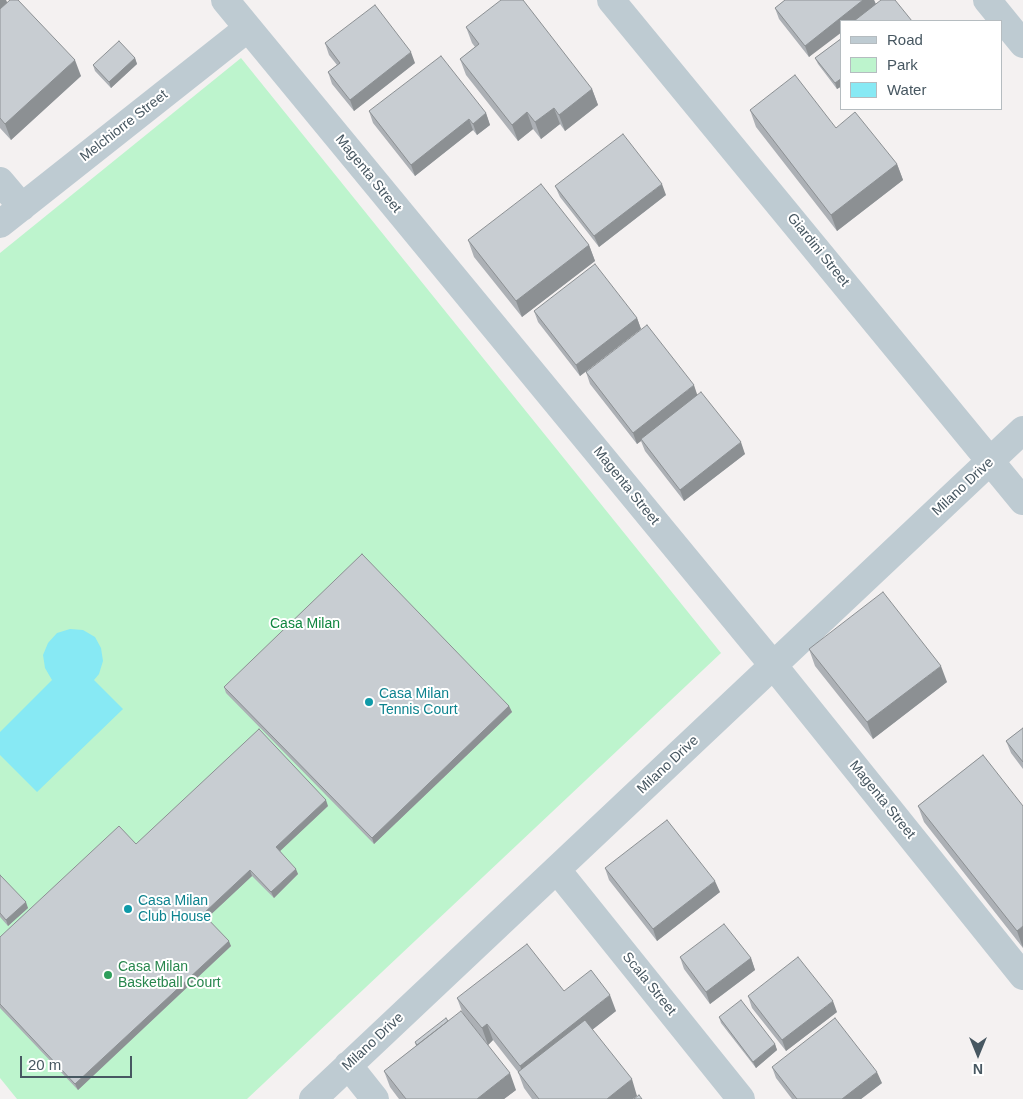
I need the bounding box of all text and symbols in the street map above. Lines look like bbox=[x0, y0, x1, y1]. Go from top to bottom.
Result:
legend bbox=[840, 20, 1003, 110]
text: Road bbox=[887, 31, 923, 48]
text: Park bbox=[887, 56, 918, 73]
text: Water bbox=[887, 81, 926, 98]
street label: Melchiorre Street bbox=[77, 87, 171, 165]
street label: Magenta Street bbox=[331, 132, 405, 216]
street label: Giardini Street bbox=[783, 210, 853, 290]
street label: Magenta Street bbox=[589, 444, 663, 528]
street label: Milano Drive bbox=[929, 454, 997, 520]
park label: Casa Milan bbox=[270, 616, 340, 632]
place label: Casa Milan Tennis Court bbox=[379, 686, 458, 719]
marker: Casa Milan Tennis Court bbox=[363, 696, 375, 708]
street label: Milano Drive bbox=[634, 732, 702, 798]
street label: Magenta Street bbox=[845, 758, 919, 842]
place label: Casa Milan Club House bbox=[138, 893, 211, 926]
marker: Casa Milan Club House bbox=[122, 903, 134, 915]
street label: Scala Street bbox=[618, 949, 680, 1019]
place label: Casa Milan Basketball Court bbox=[118, 959, 221, 992]
marker: Casa Milan Basketball Court bbox=[102, 969, 114, 981]
street label: Milano Drive bbox=[339, 1009, 407, 1075]
north arrow bbox=[953, 1029, 1003, 1079]
scale bar bbox=[22, 1046, 135, 1078]
text: 20 m bbox=[28, 1056, 61, 1073]
text: N bbox=[973, 1061, 983, 1077]

